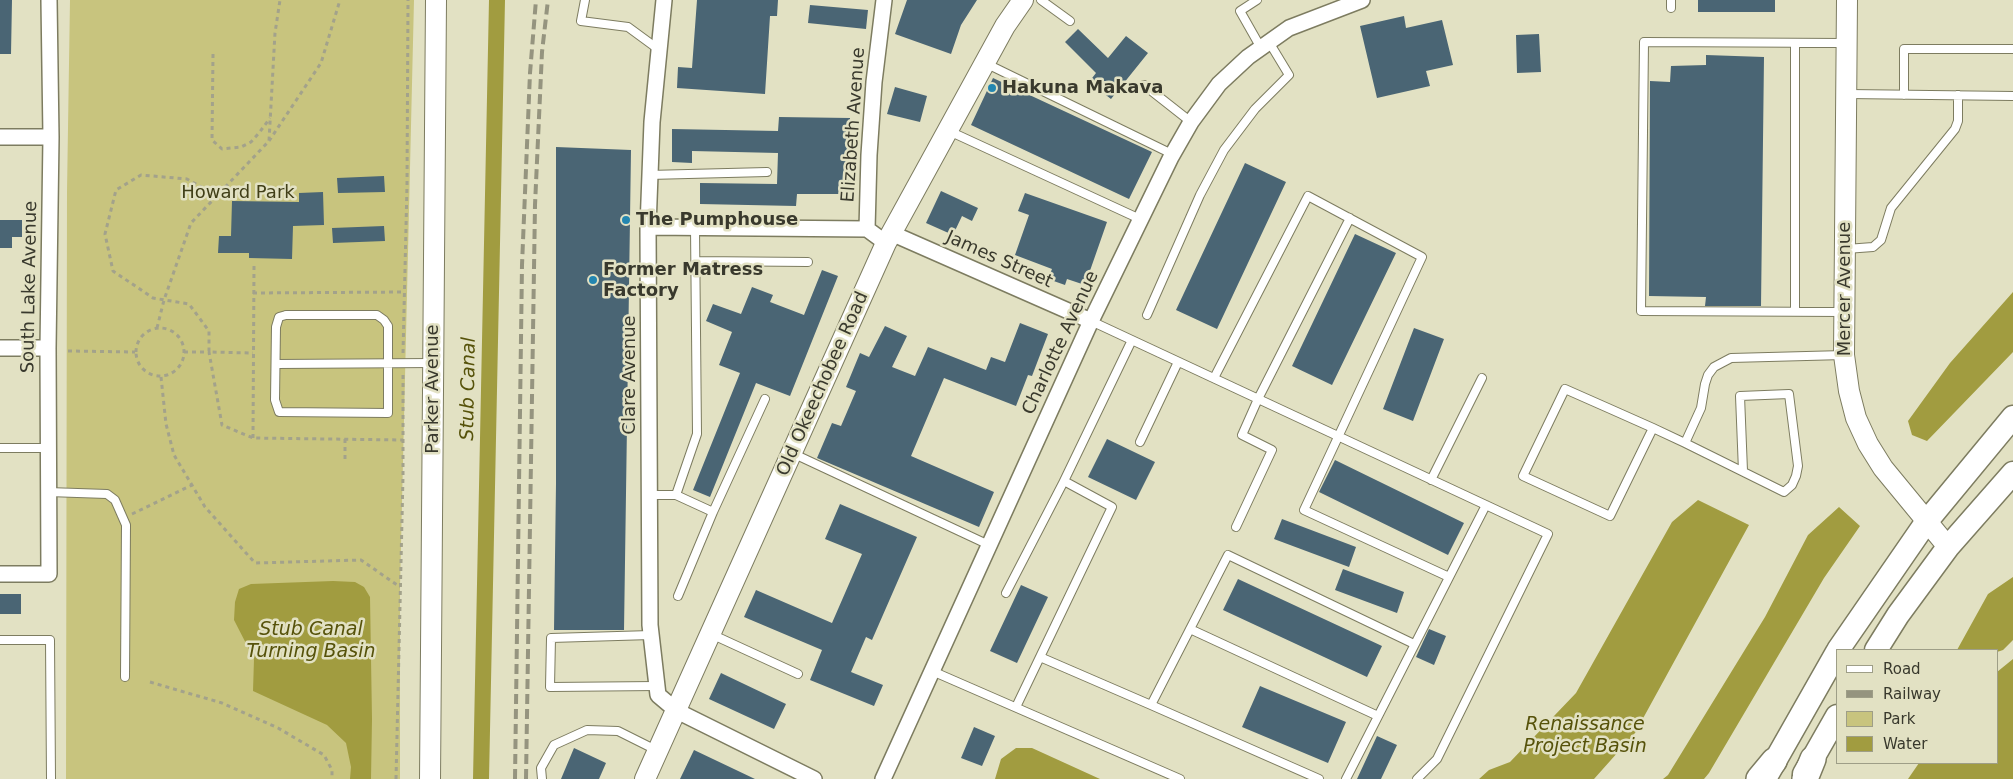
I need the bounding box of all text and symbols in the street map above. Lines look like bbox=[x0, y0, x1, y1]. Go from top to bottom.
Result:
street label: Elizabeth Avenue bbox=[838, 47, 870, 203]
place label: Hakuna Makava bbox=[1002, 77, 1163, 99]
marker: Hakuna Makava bbox=[986, 82, 998, 94]
park label: Howard Park bbox=[181, 182, 295, 204]
street label: South Lake Avenue bbox=[18, 201, 42, 373]
place label: The Pumphouse bbox=[636, 209, 798, 231]
marker: The Pumphouse bbox=[620, 214, 632, 226]
street label: Mercer Avenue bbox=[1834, 222, 1856, 356]
street label: James Street bbox=[942, 227, 1056, 293]
place label: Former Matress Factory bbox=[603, 259, 763, 302]
street label: Charlotte Avenue bbox=[1018, 268, 1104, 418]
marker: Former Matress Factory bbox=[587, 274, 599, 286]
street label: Old Okeechobee Road bbox=[773, 289, 873, 479]
street label: Clare Avenue bbox=[619, 315, 641, 435]
street label: Parker Avenue bbox=[422, 324, 444, 454]
water label: Stub Canal bbox=[457, 337, 481, 441]
water label: Stub Canal Turning Basin bbox=[247, 619, 375, 663]
legend bbox=[1836, 649, 1998, 764]
text: Road bbox=[1883, 660, 1921, 678]
text: Railway bbox=[1883, 685, 1941, 703]
text: Park bbox=[1883, 710, 1915, 728]
water label: Renaissance Project Basin bbox=[1523, 714, 1647, 758]
text: Water bbox=[1883, 735, 1927, 753]

